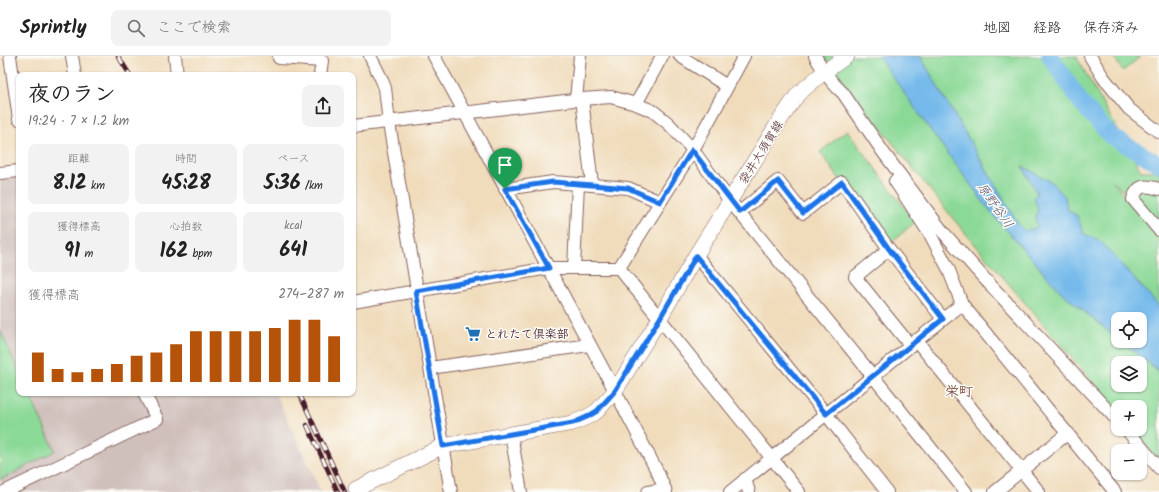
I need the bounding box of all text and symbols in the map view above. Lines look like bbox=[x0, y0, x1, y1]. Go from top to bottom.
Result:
search box bbox=[111, 10, 391, 46]
text: Sprintly bbox=[20, 13, 87, 43]
text: ここで検索 bbox=[157, 16, 232, 40]
icon: search bbox=[125, 17, 147, 39]
text: 地図 bbox=[983, 17, 1011, 39]
text: 経路 bbox=[1033, 17, 1061, 39]
text: 保存済み bbox=[1083, 17, 1139, 39]
text: 夜のラン bbox=[28, 78, 116, 113]
button: share bbox=[302, 85, 344, 127]
text: 19:24 · 7 × 1.2 km bbox=[28, 111, 129, 132]
street label: 袋井大須賀線 bbox=[734, 117, 789, 188]
pin bbox=[488, 148, 522, 189]
text: 距離 bbox=[68, 150, 90, 168]
text: 時間 bbox=[175, 150, 197, 168]
text: ペース bbox=[277, 150, 310, 168]
icon: arrive bbox=[494, 154, 516, 176]
text: 8.12 bbox=[52, 168, 87, 200]
text: 45:28 bbox=[161, 168, 211, 200]
text: 5:36 bbox=[264, 168, 301, 200]
text: km bbox=[87, 177, 105, 195]
text: /km bbox=[301, 177, 323, 195]
water label: 原野谷川 bbox=[971, 179, 1018, 233]
text: kcal bbox=[284, 217, 302, 235]
text: 獲得標高 bbox=[57, 218, 101, 236]
text: 心拍数 bbox=[169, 218, 202, 236]
text: 641 bbox=[279, 235, 307, 267]
text: 91 bbox=[64, 236, 80, 268]
text: 162 bbox=[160, 236, 188, 268]
text: m bbox=[80, 245, 93, 263]
text: bpm bbox=[188, 245, 212, 263]
text: 274–287 m bbox=[278, 284, 344, 305]
text: 獲得標高 bbox=[28, 285, 80, 306]
map controls bbox=[1111, 312, 1147, 480]
button: locate bbox=[1111, 312, 1147, 348]
supermarket icon: とれたて倶楽部 bbox=[464, 325, 482, 343]
place label: とれたて倶楽部 bbox=[485, 325, 569, 344]
button: layers bbox=[1111, 356, 1147, 392]
district label: 栄町 bbox=[945, 381, 973, 403]
button: + bbox=[1111, 400, 1147, 436]
button: − bbox=[1111, 444, 1147, 480]

